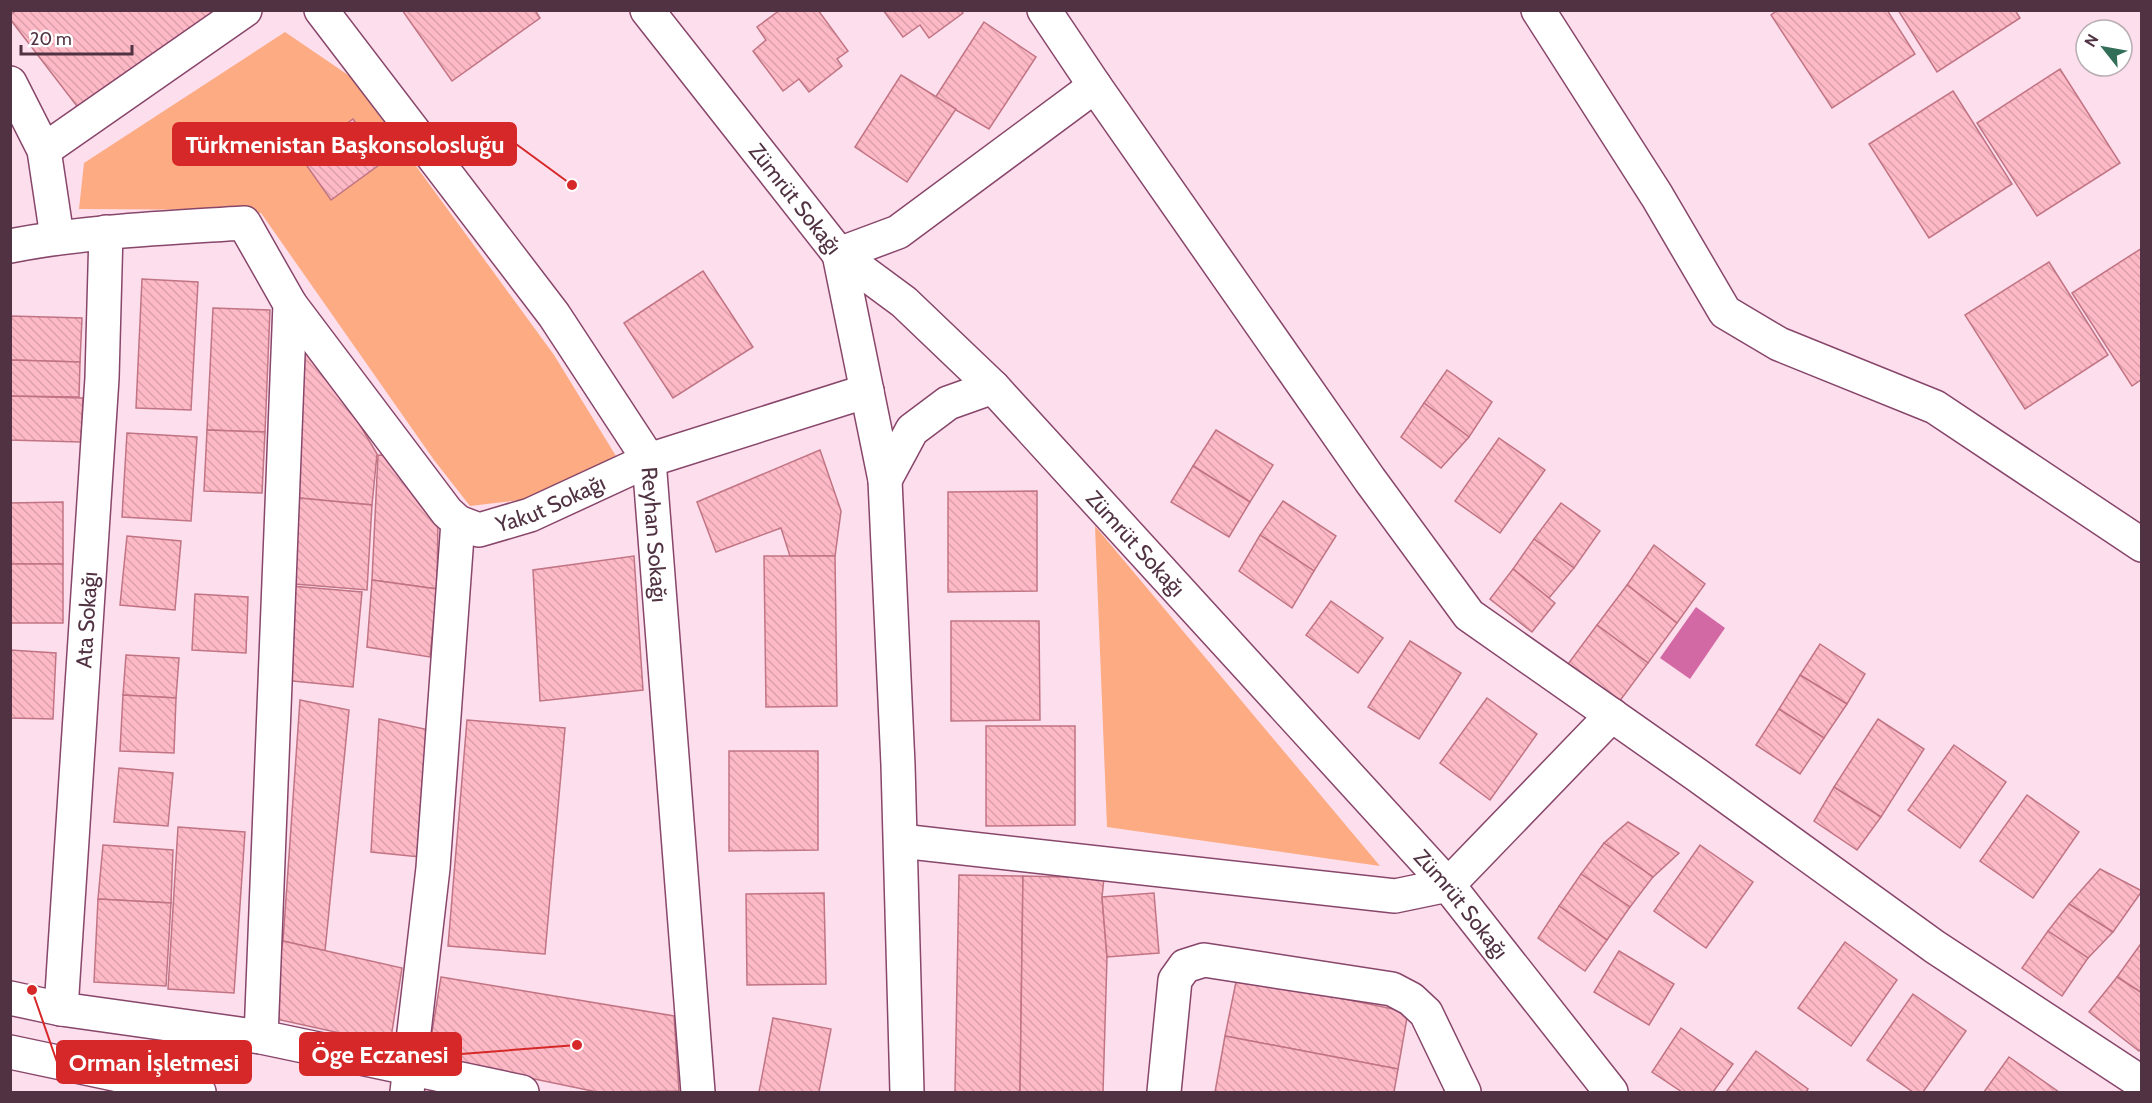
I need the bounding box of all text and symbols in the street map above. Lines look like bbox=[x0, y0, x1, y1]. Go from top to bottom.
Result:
scale bar bbox=[21, 18, 132, 56]
north arrow bbox=[2074, 18, 2134, 78]
text: 20 m bbox=[30, 28, 72, 50]
text: N bbox=[2081, 31, 2103, 50]
callout: Türkmenistan Başkonsolosluğu bbox=[173, 123, 516, 165]
text: Türkmenistan Başkonsolosluğu bbox=[185, 130, 505, 159]
street label: Zümrüt Sokağı bbox=[743, 138, 847, 260]
street label: Reyhan Sokağı bbox=[636, 466, 673, 603]
street label: Yakut Sokağı bbox=[492, 469, 609, 539]
street label: Zümrüt Sokağı bbox=[1080, 485, 1191, 602]
street label: Ata Sokağı bbox=[70, 571, 103, 669]
street label: Zümrüt Sokağı bbox=[1408, 844, 1514, 964]
callout: Öge Eczanesi bbox=[300, 1033, 461, 1075]
text: Öge Eczanesi bbox=[312, 1040, 448, 1069]
callout: Orman İşletmesi bbox=[57, 1041, 251, 1083]
text: Orman İşletmesi bbox=[69, 1048, 239, 1077]

